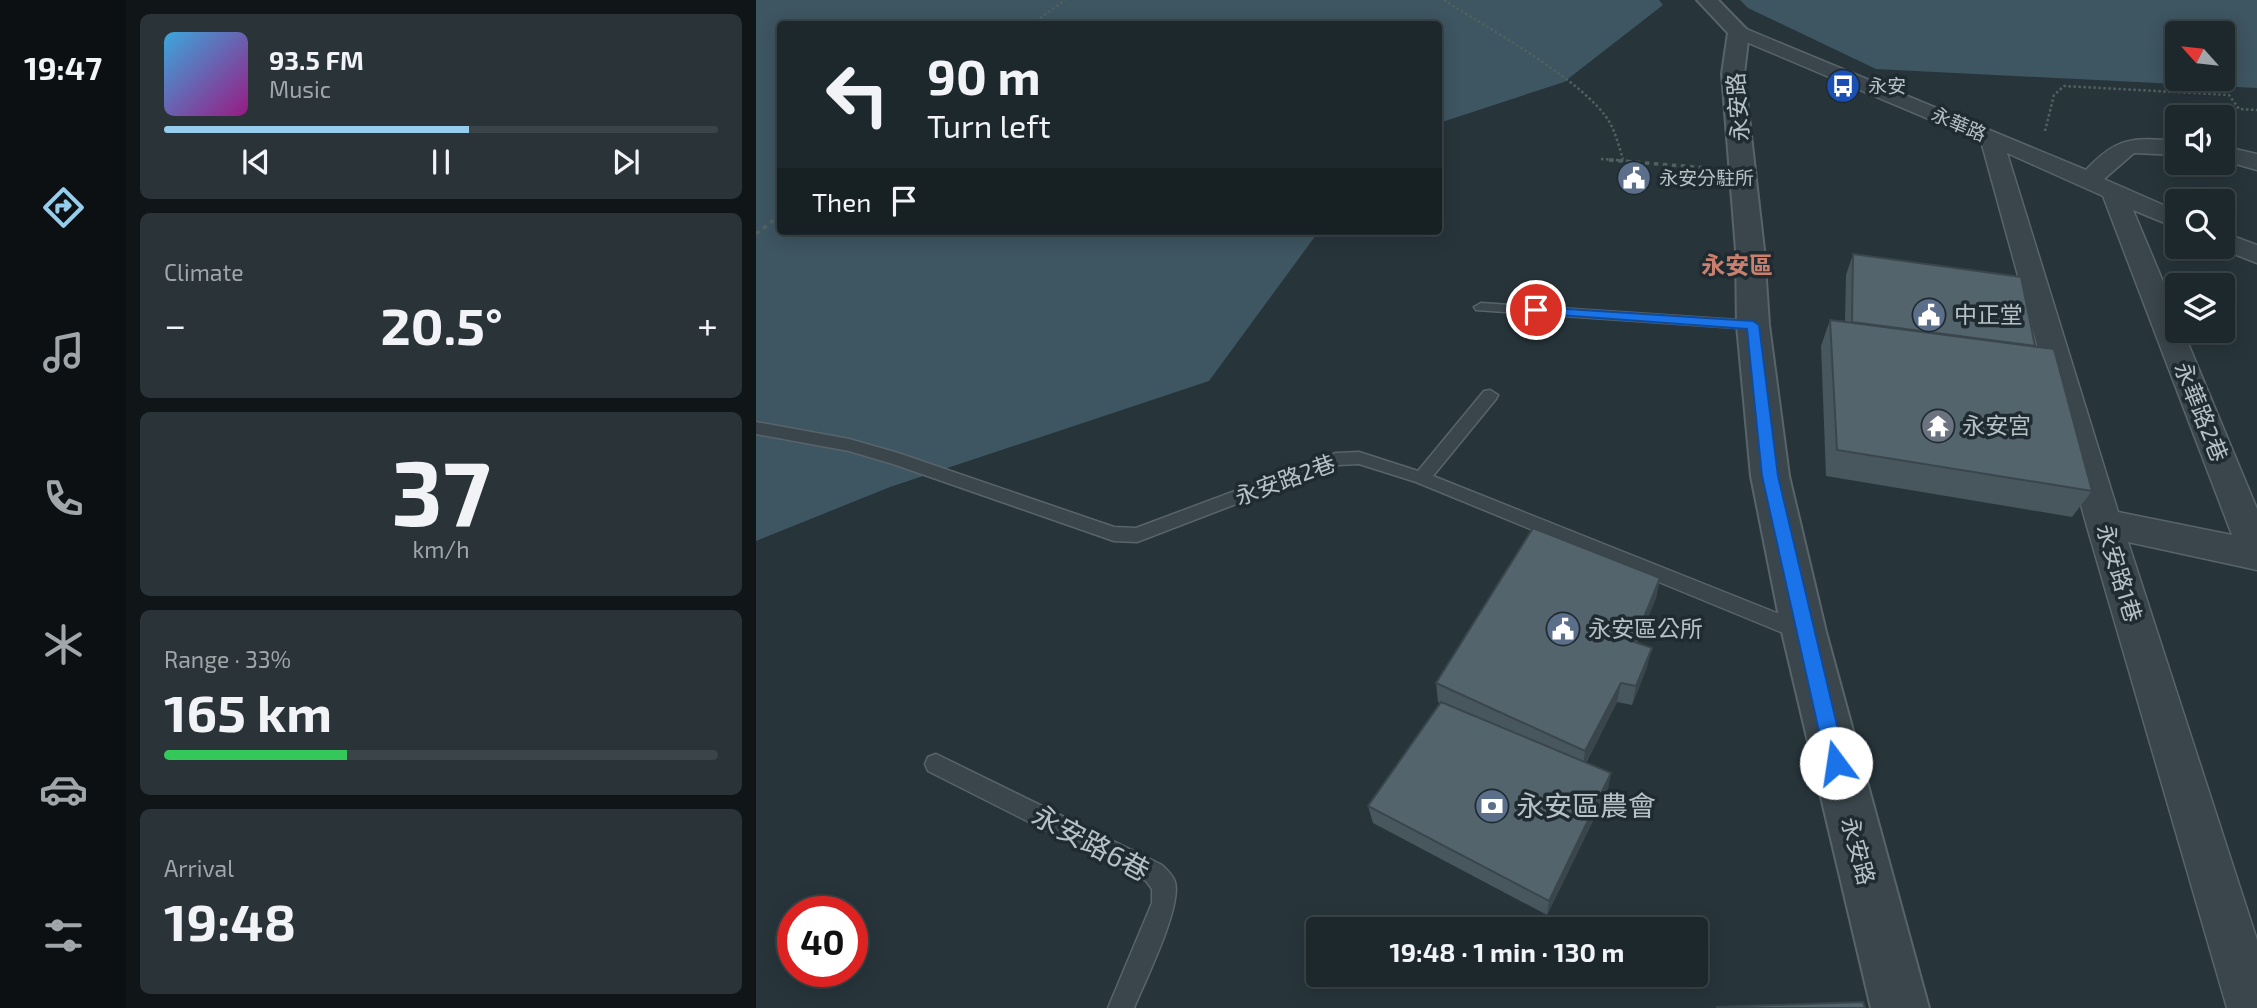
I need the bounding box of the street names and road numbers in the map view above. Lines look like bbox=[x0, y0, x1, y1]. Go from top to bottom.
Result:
street label: 永安路 bbox=[1721, 72, 1753, 142]
street label: 永華路 bbox=[1928, 102, 1990, 145]
street label: 永華路2巷 bbox=[2169, 358, 2235, 466]
street label: 永安路2巷 bbox=[1231, 448, 1339, 510]
street label: 永安路1巷 bbox=[2092, 520, 2148, 625]
street label: 永安路6巷 bbox=[1027, 797, 1156, 887]
street label: 永安路 bbox=[1837, 814, 1881, 888]

